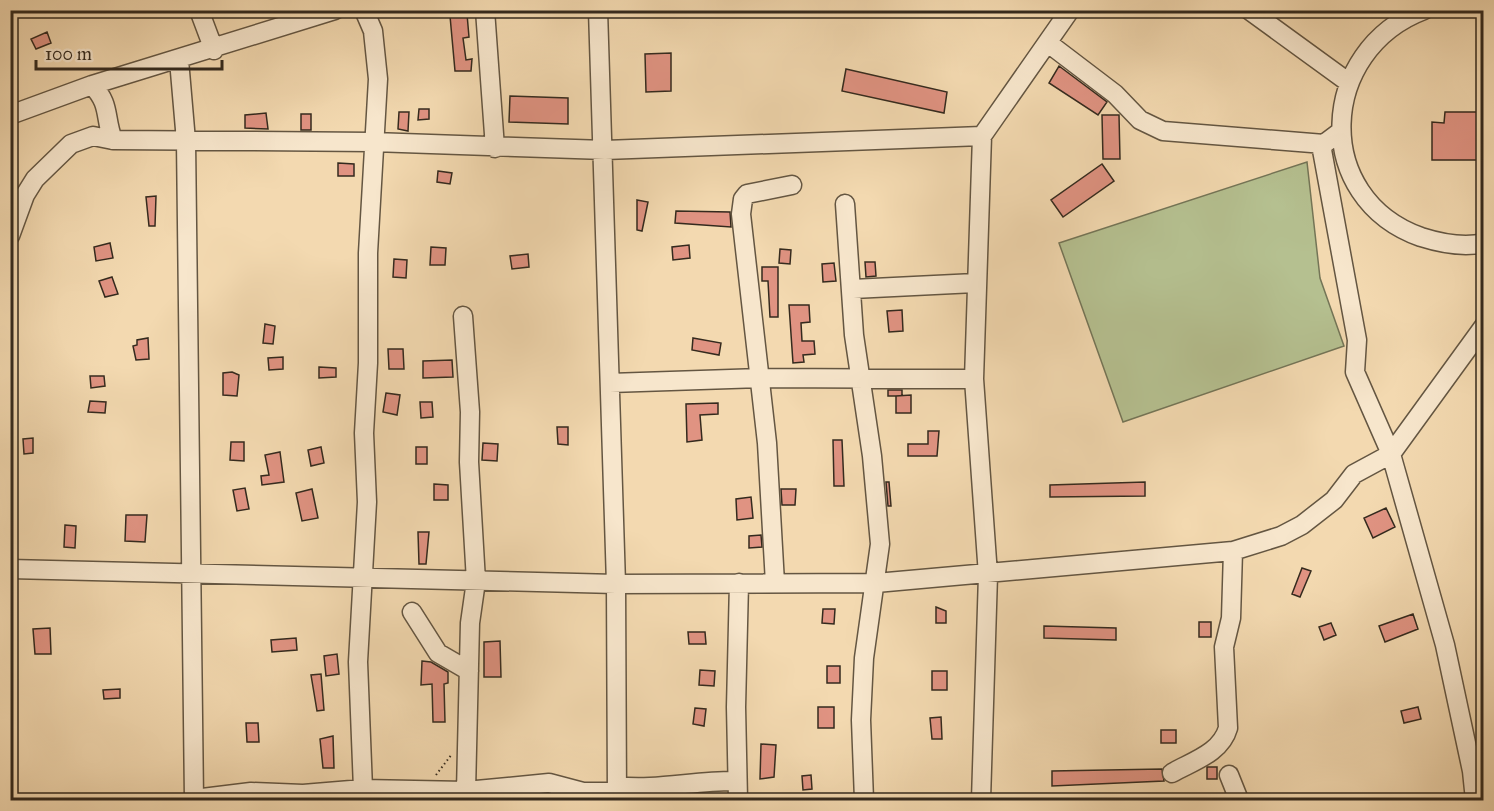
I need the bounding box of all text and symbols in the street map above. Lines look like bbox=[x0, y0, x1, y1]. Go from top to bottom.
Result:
scale bar bbox=[36, 33, 222, 71]
text: 100 m bbox=[45, 43, 92, 65]

